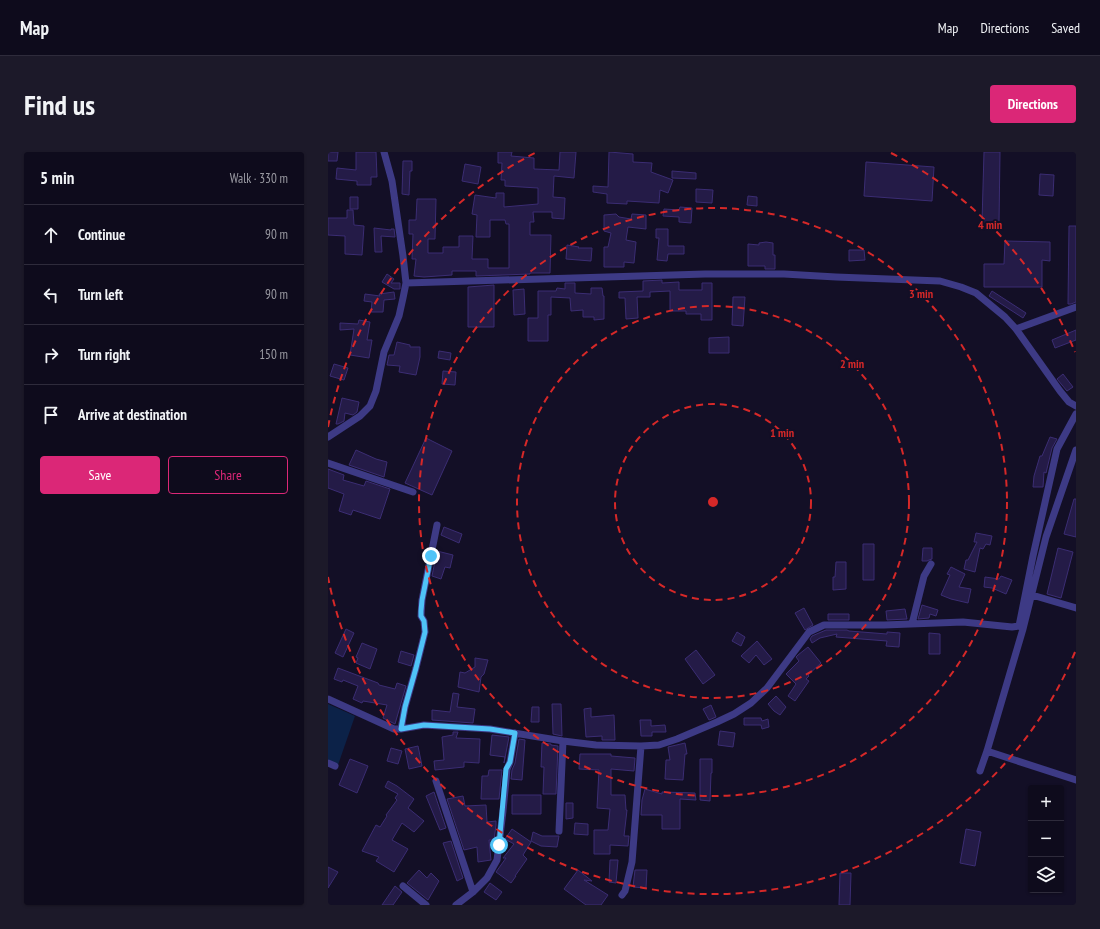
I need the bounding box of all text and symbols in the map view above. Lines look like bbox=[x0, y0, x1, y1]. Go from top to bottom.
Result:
text: Map bbox=[20, 16, 49, 40]
text: Map bbox=[938, 19, 958, 37]
text: Directions bbox=[980, 19, 1029, 37]
text: Saved bbox=[1051, 19, 1080, 37]
button: Directions bbox=[990, 85, 1076, 123]
text: Find us bbox=[24, 86, 95, 123]
text: 5 min bbox=[40, 167, 74, 189]
text: Walk · 330 m bbox=[230, 170, 288, 187]
text: 4 min bbox=[978, 217, 1002, 232]
icon: ahead bbox=[40, 224, 62, 246]
text: Continue bbox=[78, 225, 125, 244]
text: 90 m bbox=[265, 226, 288, 243]
icon: left bbox=[40, 284, 62, 306]
text: Turn left bbox=[78, 285, 123, 304]
text: 90 m bbox=[265, 286, 288, 303]
text: 3 min bbox=[909, 286, 933, 301]
icon: right bbox=[40, 344, 62, 366]
text: Turn right bbox=[78, 345, 130, 364]
text: 150 m bbox=[259, 346, 288, 363]
text: 2 min bbox=[840, 356, 864, 371]
icon: arrive bbox=[40, 404, 62, 426]
text: Arrive at destination bbox=[78, 405, 187, 424]
text: 1 min bbox=[770, 425, 794, 440]
button: Save bbox=[40, 456, 160, 494]
button: Share bbox=[168, 456, 288, 494]
centre of rings bbox=[706, 495, 720, 509]
route end bbox=[422, 547, 440, 565]
map controls bbox=[1028, 785, 1064, 893]
button: + bbox=[1028, 785, 1064, 821]
button: − bbox=[1028, 821, 1064, 857]
route start bbox=[490, 836, 508, 854]
button: layers bbox=[1028, 857, 1064, 893]

